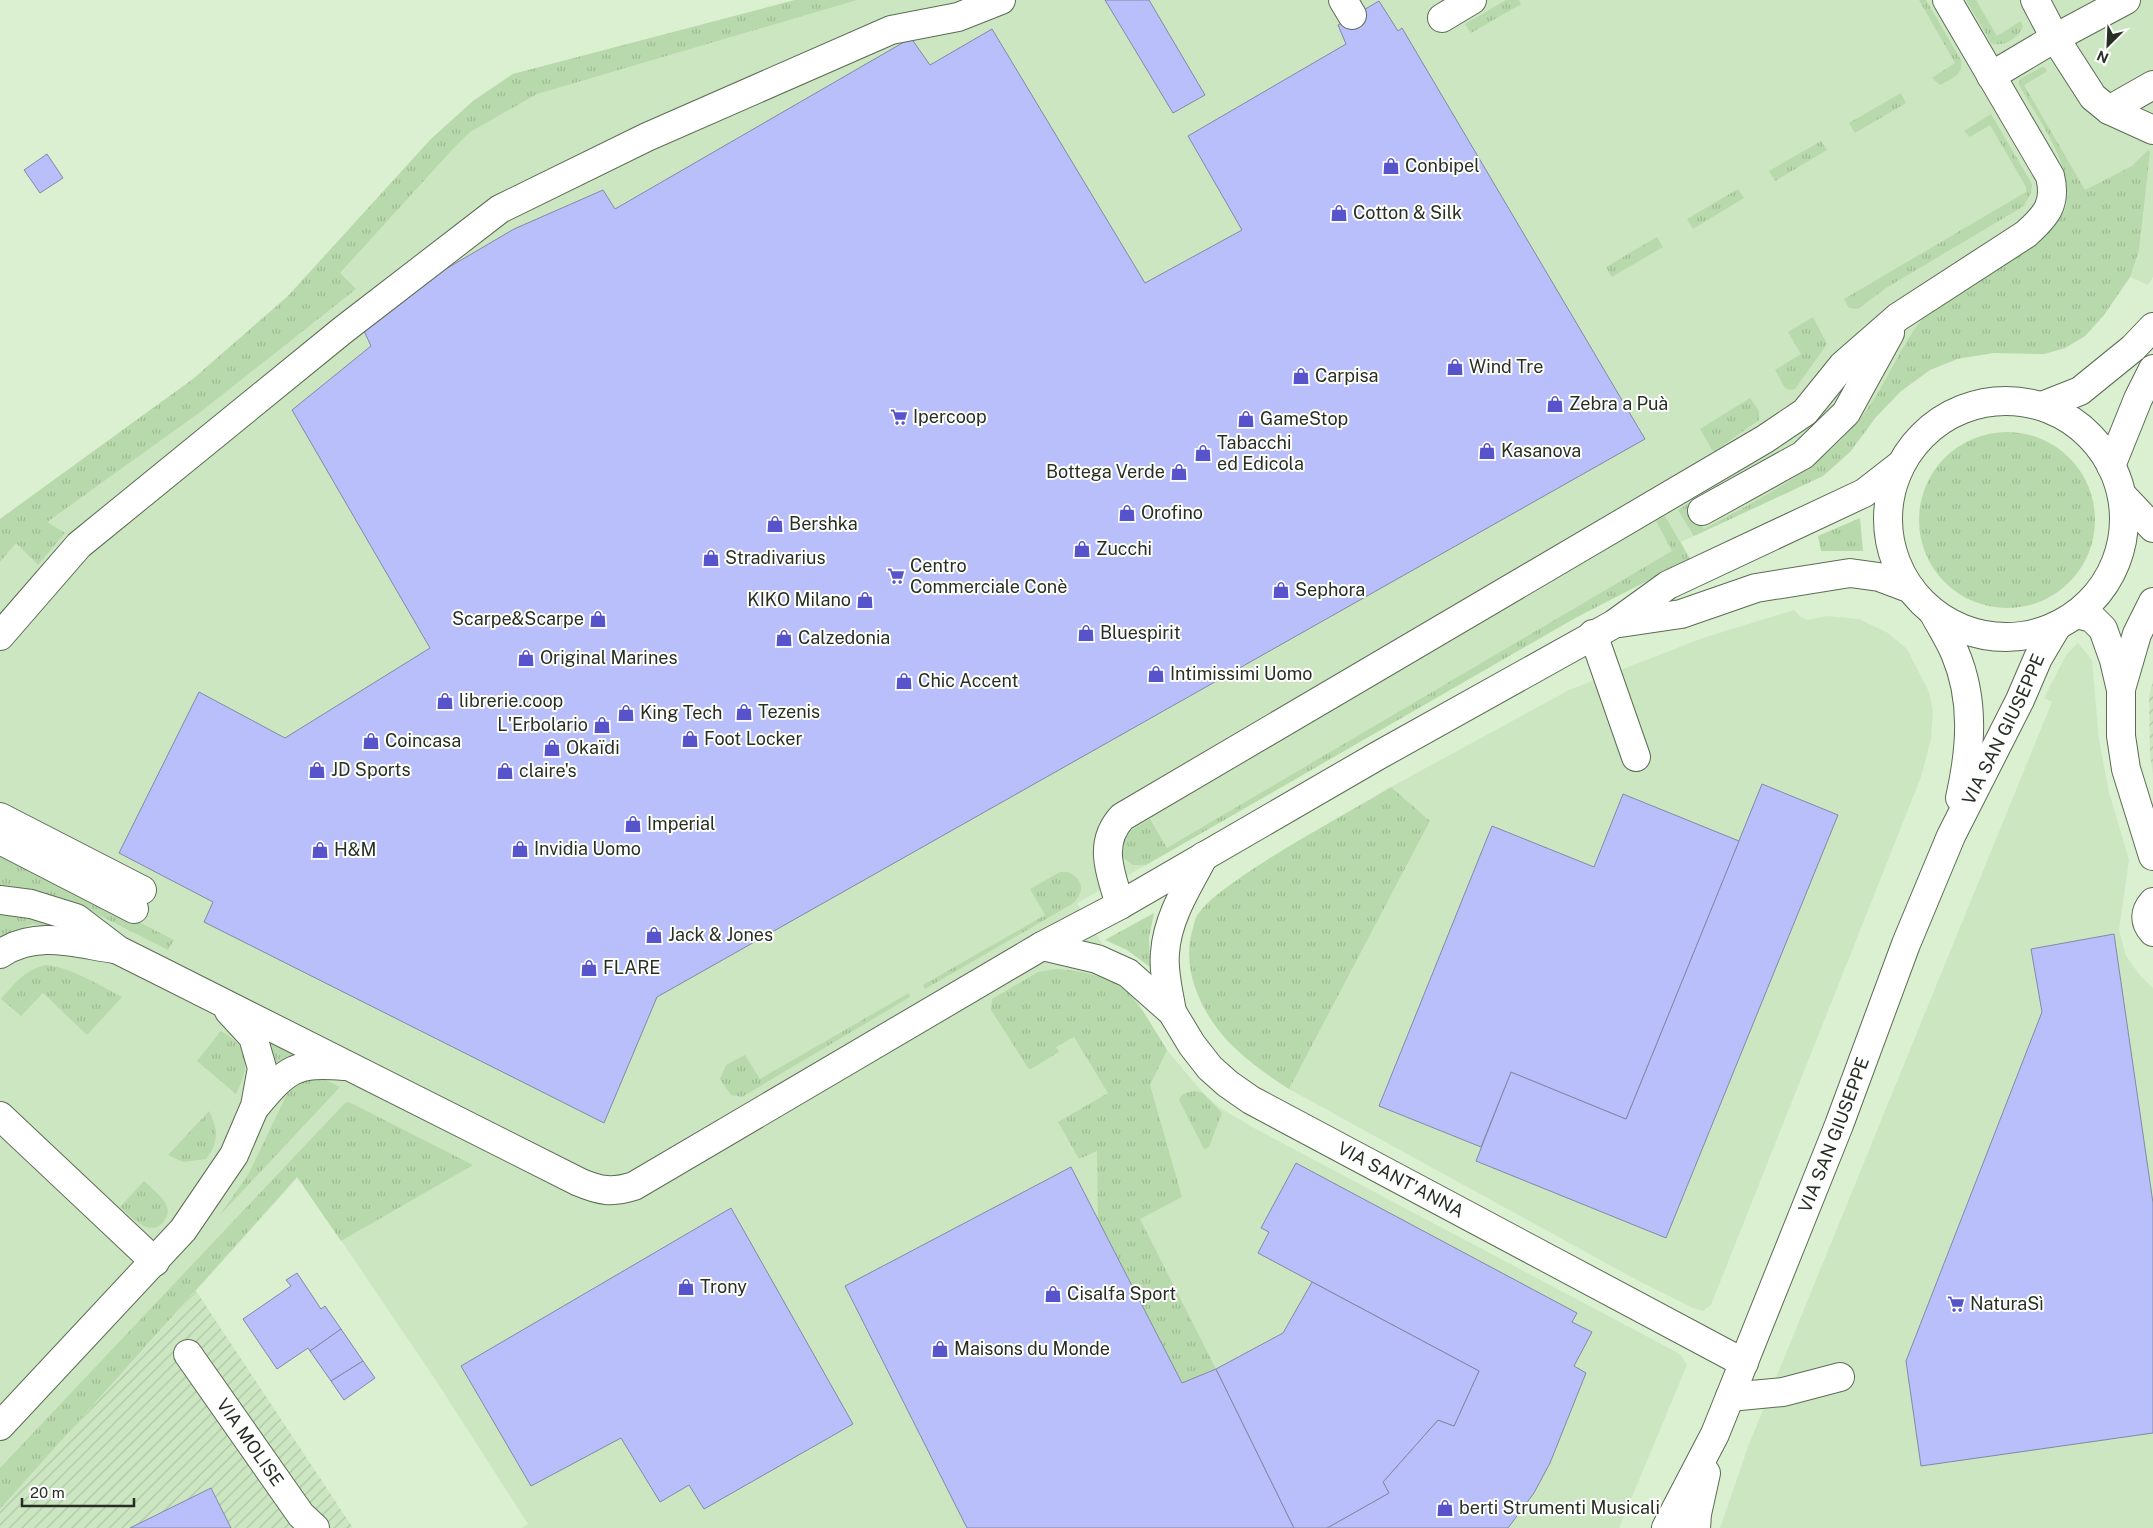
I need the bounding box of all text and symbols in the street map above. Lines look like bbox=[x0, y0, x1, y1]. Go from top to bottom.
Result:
north arrow bbox=[2083, 20, 2133, 70]
text: N bbox=[2094, 47, 2111, 66]
place label: Conbipel bbox=[1405, 155, 1480, 176]
shop icon: Conbipel bbox=[1381, 156, 1401, 176]
place label: Cotton & Silk bbox=[1353, 202, 1462, 223]
shop icon: Cotton & Silk bbox=[1329, 203, 1349, 223]
place label: Wind Tre bbox=[1469, 356, 1543, 377]
shop icon: Wind Tre bbox=[1445, 357, 1465, 377]
place label: Carpisa bbox=[1315, 365, 1379, 386]
shop icon: Carpisa bbox=[1291, 366, 1311, 386]
place label: Zebra a Puà bbox=[1569, 393, 1668, 414]
shop icon: Zebra a Puà bbox=[1545, 394, 1565, 414]
place label: Ipercoop bbox=[913, 406, 987, 427]
supermarket icon: Ipercoop bbox=[889, 407, 909, 427]
place label: GameStop bbox=[1260, 408, 1348, 429]
shop icon: GameStop bbox=[1236, 409, 1256, 429]
place label: Tabacchi ed Edicola bbox=[1217, 432, 1304, 474]
place label: Kasanova bbox=[1501, 440, 1581, 461]
shop icon: Kasanova bbox=[1477, 441, 1497, 461]
shop icon: Tabacchi ed Edicola bbox=[1193, 443, 1213, 463]
place label: Bottega Verde bbox=[1046, 461, 1165, 482]
shop icon: Bottega Verde bbox=[1169, 462, 1189, 482]
place label: Orofino bbox=[1141, 502, 1203, 523]
shop icon: Orofino bbox=[1117, 503, 1137, 523]
place label: Bershka bbox=[789, 513, 858, 534]
shop icon: Bershka bbox=[765, 514, 785, 534]
place label: Zucchi bbox=[1096, 538, 1152, 559]
shop icon: Zucchi bbox=[1072, 539, 1092, 559]
place label: Stradivarius bbox=[725, 547, 826, 568]
shop icon: Stradivarius bbox=[701, 548, 721, 568]
place label: Centro Commerciale Conè bbox=[910, 555, 1067, 597]
supermarket icon: Centro Commerciale Conè bbox=[886, 566, 906, 586]
place label: Sephora bbox=[1295, 579, 1365, 600]
shop icon: Sephora bbox=[1271, 580, 1291, 600]
place label: KIKO Milano bbox=[747, 589, 851, 610]
shop icon: KIKO Milano bbox=[855, 590, 875, 610]
place label: Scarpe&Scarpe bbox=[452, 608, 584, 629]
shop icon: Scarpe&Scarpe bbox=[588, 609, 608, 629]
place label: Bluespirit bbox=[1100, 622, 1181, 643]
shop icon: Bluespirit bbox=[1076, 623, 1096, 643]
place label: Calzedonia bbox=[798, 627, 890, 648]
shop icon: Calzedonia bbox=[774, 628, 794, 648]
place label: Original Marines bbox=[540, 647, 678, 668]
shop icon: Original Marines bbox=[516, 648, 536, 668]
street label: VIA SAN GIUSEPPE bbox=[1958, 651, 2049, 808]
place label: Intimissimi Uomo bbox=[1170, 663, 1312, 684]
shop icon: Intimissimi Uomo bbox=[1146, 664, 1166, 684]
place label: Chic Accent bbox=[918, 670, 1018, 691]
shop icon: Chic Accent bbox=[894, 671, 914, 691]
place label: librerie.coop bbox=[459, 690, 563, 711]
shop icon: librerie.coop bbox=[435, 691, 455, 711]
place label: Tezenis bbox=[758, 701, 820, 722]
place label: King Tech bbox=[640, 702, 723, 723]
shop icon: Tezenis bbox=[734, 702, 754, 722]
shop icon: King Tech bbox=[616, 703, 636, 723]
place label: L'Erbolario bbox=[497, 714, 588, 735]
shop icon: L'Erbolario bbox=[592, 715, 612, 735]
place label: Foot Locker bbox=[704, 728, 803, 749]
shop icon: Foot Locker bbox=[680, 729, 700, 749]
place label: Coincasa bbox=[385, 730, 461, 751]
shop icon: Coincasa bbox=[361, 731, 381, 751]
place label: Okaïdi bbox=[566, 737, 620, 758]
shop icon: Okaïdi bbox=[542, 738, 562, 758]
place label: JD Sports bbox=[331, 759, 411, 780]
shop icon: JD Sports bbox=[307, 760, 327, 780]
place label: claire's bbox=[519, 760, 577, 781]
shop icon: claire's bbox=[495, 761, 515, 781]
place label: Imperial bbox=[647, 813, 715, 834]
shop icon: Imperial bbox=[623, 814, 643, 834]
place label: Invidia Uomo bbox=[534, 838, 641, 859]
place label: H&M bbox=[334, 839, 376, 860]
shop icon: Invidia Uomo bbox=[510, 839, 530, 859]
shop icon: H&M bbox=[310, 840, 330, 860]
place label: Jack & Jones bbox=[668, 924, 773, 945]
shop icon: Jack & Jones bbox=[644, 925, 664, 945]
place label: FLARE bbox=[603, 957, 660, 978]
shop icon: FLARE bbox=[579, 958, 599, 978]
street label: VIA SAN GIUSEPPE bbox=[1794, 1054, 1873, 1216]
street label: VIA SANT'ANNA bbox=[1334, 1137, 1468, 1222]
place label: Trony bbox=[700, 1276, 747, 1297]
shop icon: Trony bbox=[676, 1277, 696, 1297]
place label: Cisalfa Sport bbox=[1067, 1283, 1176, 1304]
shop icon: Cisalfa Sport bbox=[1043, 1284, 1063, 1304]
place label: NaturaSì bbox=[1970, 1293, 2044, 1314]
supermarket icon: NaturaSì bbox=[1946, 1294, 1966, 1314]
place label: Maisons du Monde bbox=[954, 1338, 1110, 1359]
shop icon: Maisons du Monde bbox=[930, 1339, 950, 1359]
street label: VIA MOLISE bbox=[212, 1394, 288, 1490]
scale bar bbox=[22, 1476, 135, 1508]
text: 20 m bbox=[30, 1484, 65, 1501]
place label: berti Strumenti Musicali bbox=[1459, 1497, 1660, 1518]
shop icon: berti Strumenti Musicali bbox=[1435, 1498, 1455, 1518]

